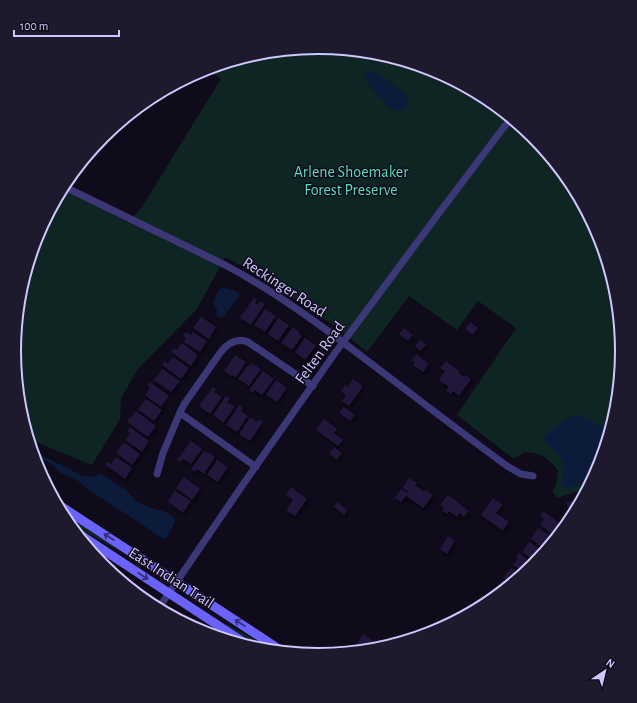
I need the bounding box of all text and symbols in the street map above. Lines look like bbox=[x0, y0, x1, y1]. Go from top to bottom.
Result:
scale bar bbox=[14, 12, 119, 38]
text: 100 m bbox=[20, 20, 48, 32]
park label: Arlene Shoemaker Forest Preserve bbox=[294, 164, 409, 198]
street label: Reckinger Road bbox=[240, 254, 329, 320]
street label: Felten Road bbox=[292, 318, 348, 387]
one-way arrow bbox=[104, 533, 115, 541]
street label: East Indian Trail bbox=[126, 544, 217, 611]
one-way arrow bbox=[137, 572, 149, 580]
one-way arrow bbox=[235, 619, 246, 627]
north arrow bbox=[585, 651, 625, 691]
text: N bbox=[604, 657, 617, 670]

